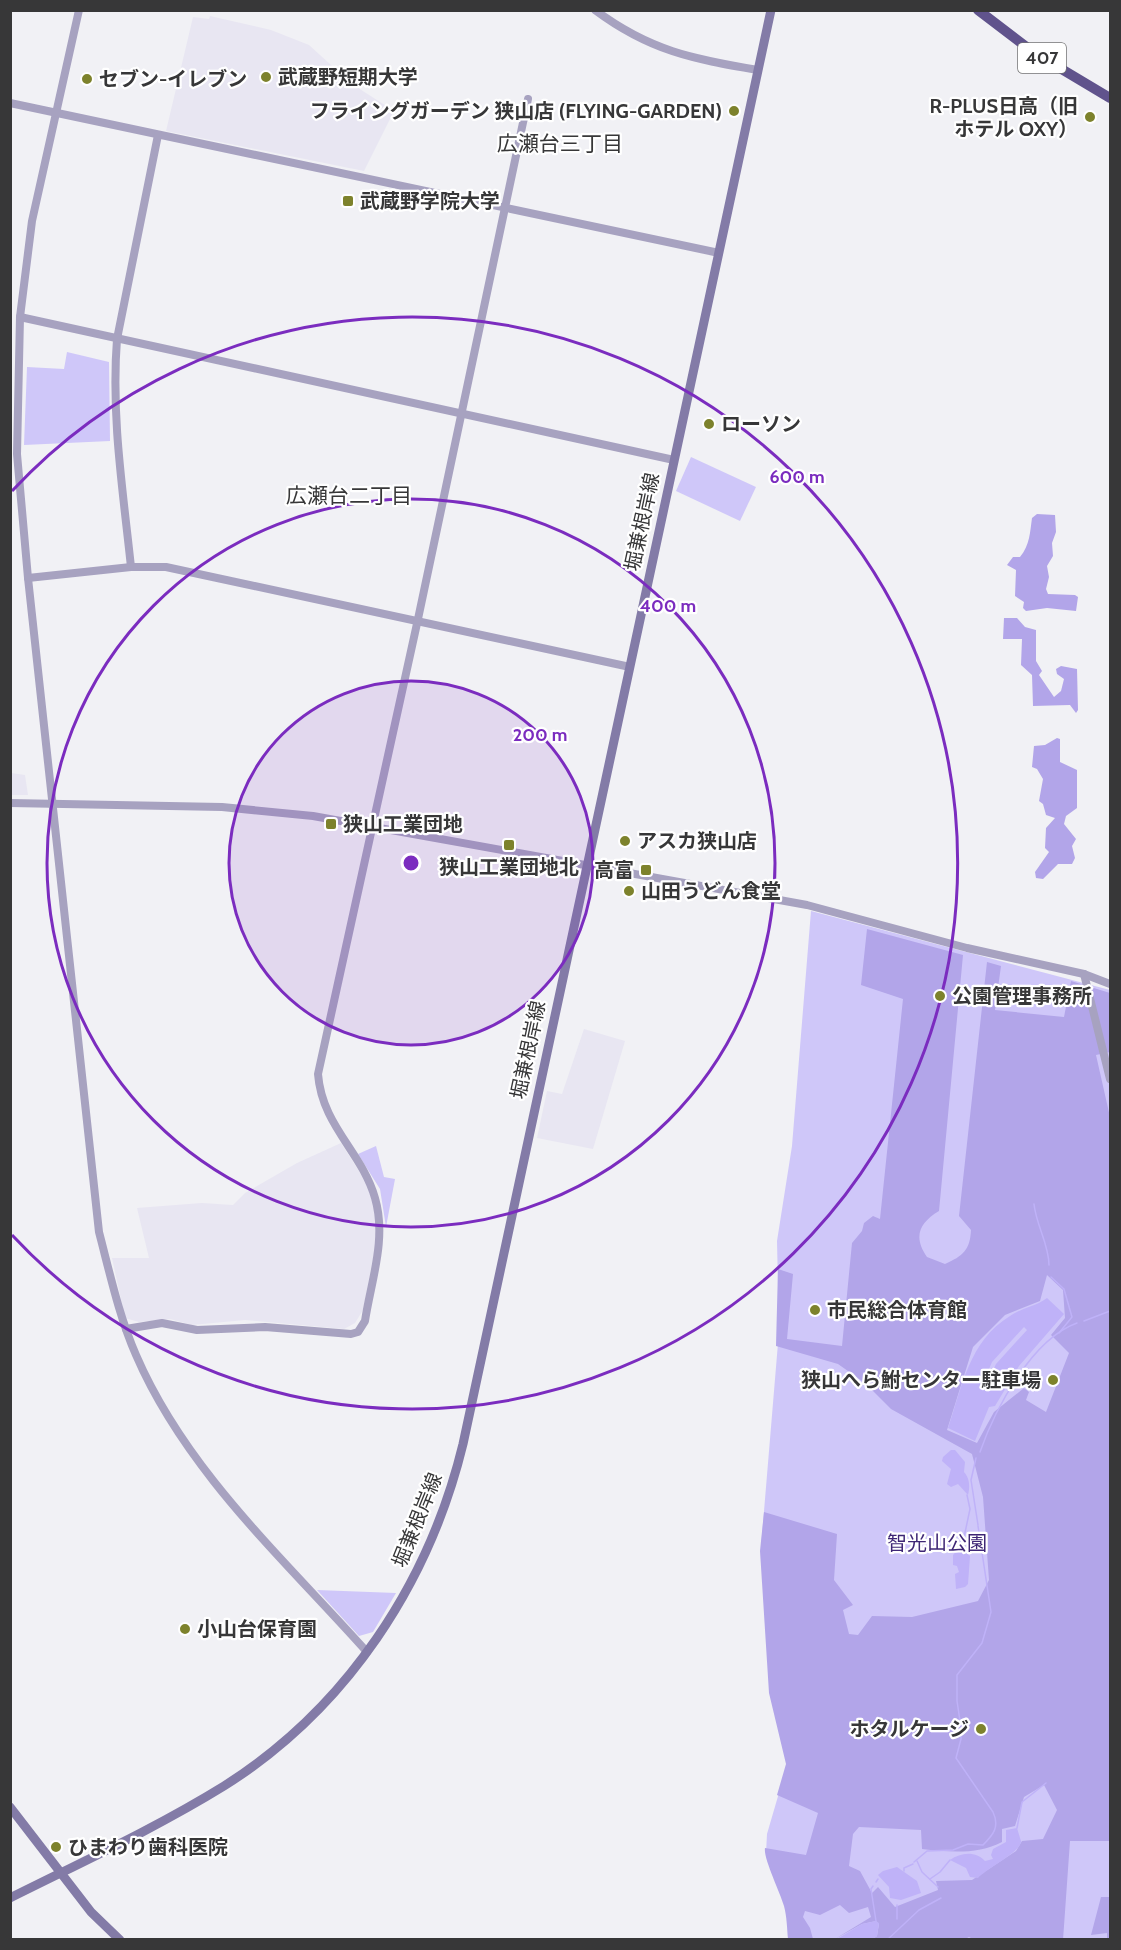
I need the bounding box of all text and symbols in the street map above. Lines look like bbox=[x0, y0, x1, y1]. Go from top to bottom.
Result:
road number: 407 bbox=[1018, 43, 1066, 73]
place label: 武蔵野短期大学 bbox=[278, 65, 418, 89]
place label: セブン-イレブン bbox=[99, 67, 247, 91]
marker: 武蔵野短期大学 bbox=[259, 70, 273, 84]
marker: セブン-イレブン bbox=[80, 72, 94, 86]
place label: R-PLUS日高（旧 ホテル OXY） bbox=[929, 94, 1078, 141]
place label: フライングガーデン 狭山店 (FLYING-GARDEN) bbox=[310, 99, 722, 123]
marker: フライングガーデン 狭山店 (FLYING-GARDEN) bbox=[727, 104, 741, 118]
marker: R-PLUS日高（旧 ホテル OXY） bbox=[1083, 110, 1097, 124]
district label: 広瀬台三丁目 bbox=[497, 131, 623, 156]
place label: 武蔵野学院大学 bbox=[360, 189, 500, 213]
marker: 武蔵野学院大学 bbox=[341, 194, 355, 208]
place label: ローソン bbox=[721, 412, 801, 436]
marker: ローソン bbox=[702, 417, 716, 431]
text: 600 m bbox=[769, 466, 825, 488]
street label: 堀兼根岸線 bbox=[620, 471, 664, 573]
district label: 広瀬台二丁目 bbox=[286, 483, 412, 508]
text: 400 m bbox=[640, 595, 696, 617]
text: 200 m bbox=[513, 724, 567, 746]
place label: 狭山工業団地 bbox=[343, 812, 463, 836]
marker: 狭山工業団地 bbox=[324, 817, 338, 831]
place label: アスカ狭山店 bbox=[637, 829, 757, 853]
marker: アスカ狭山店 bbox=[618, 834, 632, 848]
marker: 狭山工業団地北 bbox=[502, 838, 516, 852]
centre of rings bbox=[401, 853, 421, 873]
place label: 狭山工業団地北 bbox=[439, 855, 579, 879]
place label: 高富 bbox=[594, 858, 634, 882]
marker: 高富 bbox=[639, 863, 653, 877]
place label: 山田うどん食堂 bbox=[641, 879, 781, 903]
marker: 山田うどん食堂 bbox=[622, 884, 636, 898]
place label: 公園管理事務所 bbox=[952, 984, 1092, 1008]
marker: 公園管理事務所 bbox=[933, 989, 947, 1003]
street label: 堀兼根岸線 bbox=[506, 999, 550, 1101]
place label: 市民総合体育館 bbox=[827, 1298, 967, 1322]
marker: 市民総合体育館 bbox=[808, 1303, 822, 1317]
place label: 狭山へら鮒センター駐車場 bbox=[801, 1368, 1041, 1392]
marker: 狭山へら鮒センター駐車場 bbox=[1046, 1373, 1060, 1387]
street label: 堀兼根岸線 bbox=[387, 1469, 447, 1571]
park label: 智光山公園 bbox=[887, 1531, 987, 1555]
place label: 小山台保育園 bbox=[197, 1617, 317, 1641]
marker: 小山台保育園 bbox=[178, 1622, 192, 1636]
place label: ホタルケージ bbox=[849, 1717, 969, 1741]
marker: ホタルケージ bbox=[974, 1722, 988, 1736]
place label: ひまわり歯科医院 bbox=[68, 1835, 228, 1859]
marker: ひまわり歯科医院 bbox=[49, 1840, 63, 1854]

